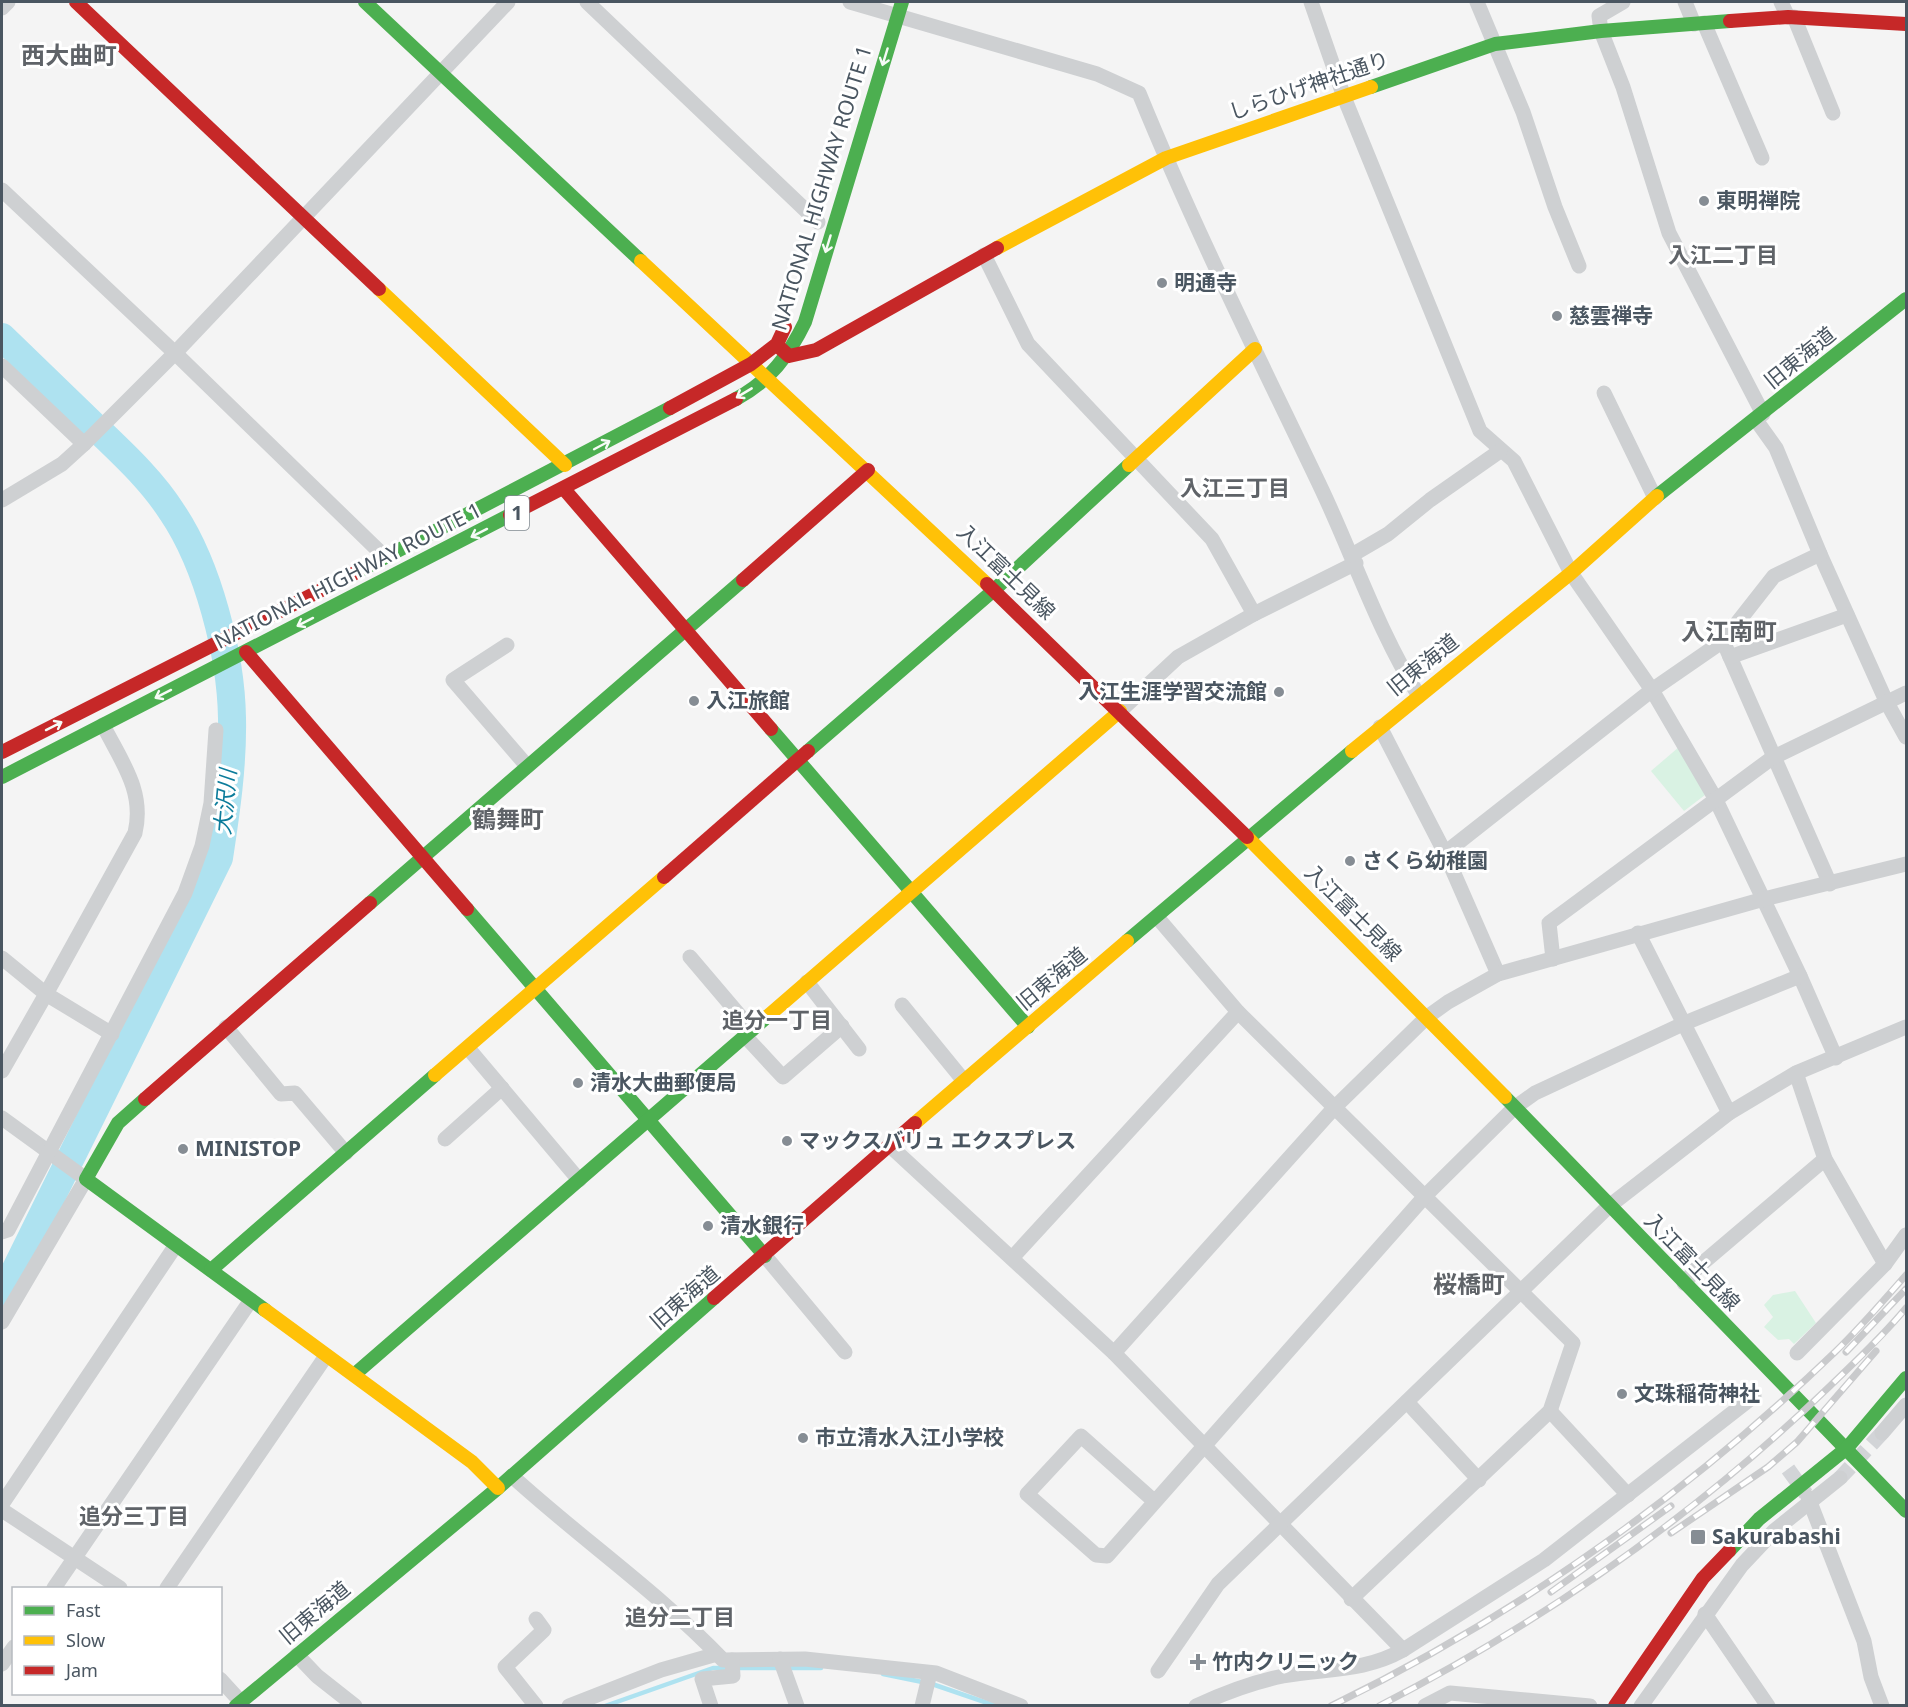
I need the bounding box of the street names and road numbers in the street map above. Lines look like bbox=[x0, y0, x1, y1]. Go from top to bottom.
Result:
street label: NATIONAL HIGHWAY ROUTE 1 bbox=[764, 42, 878, 333]
street label: しらひげ神社通り bbox=[1225, 44, 1393, 126]
street label: 旧東海道 bbox=[1758, 320, 1841, 395]
street label: NATIONAL HIGHWAY ROUTE 1 bbox=[209, 495, 486, 655]
road number: 1 bbox=[505, 496, 529, 530]
street label: 入江富士見線 bbox=[952, 517, 1062, 625]
street label: 旧東海道 bbox=[1381, 627, 1464, 702]
street label: 入江富士見線 bbox=[1299, 858, 1408, 967]
street label: 旧東海道 bbox=[1010, 941, 1093, 1016]
street label: 入江富士見線 bbox=[1639, 1206, 1747, 1316]
street label: 旧東海道 bbox=[643, 1259, 725, 1335]
street label: 旧東海道 bbox=[273, 1575, 356, 1650]

